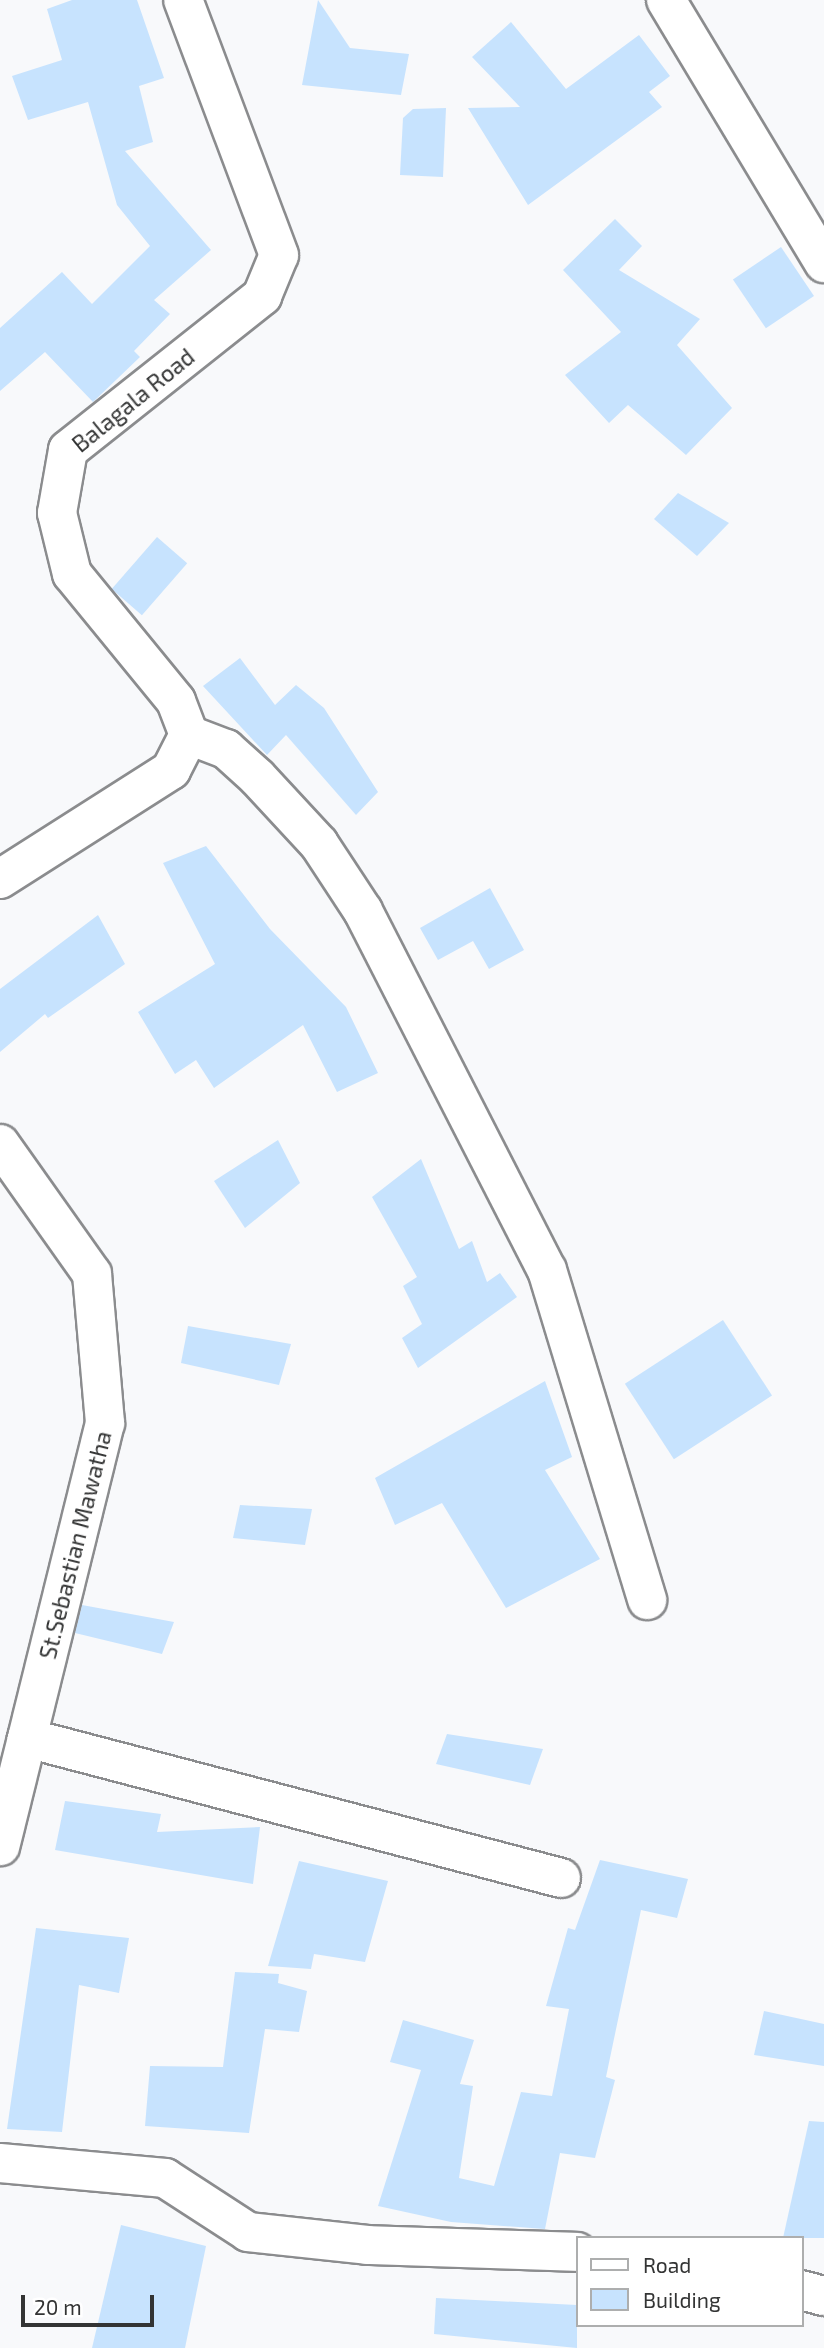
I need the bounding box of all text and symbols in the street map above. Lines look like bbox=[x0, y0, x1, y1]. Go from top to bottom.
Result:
street label: Balagala Road bbox=[66, 342, 200, 458]
street label: St.Sebastian Mawatha bbox=[33, 1428, 117, 1662]
legend bbox=[576, 2236, 803, 2327]
text: Road bbox=[643, 2252, 691, 2277]
scale bar bbox=[24, 2282, 158, 2326]
text: Building bbox=[643, 2287, 721, 2312]
text: 20 m bbox=[34, 2294, 82, 2319]

